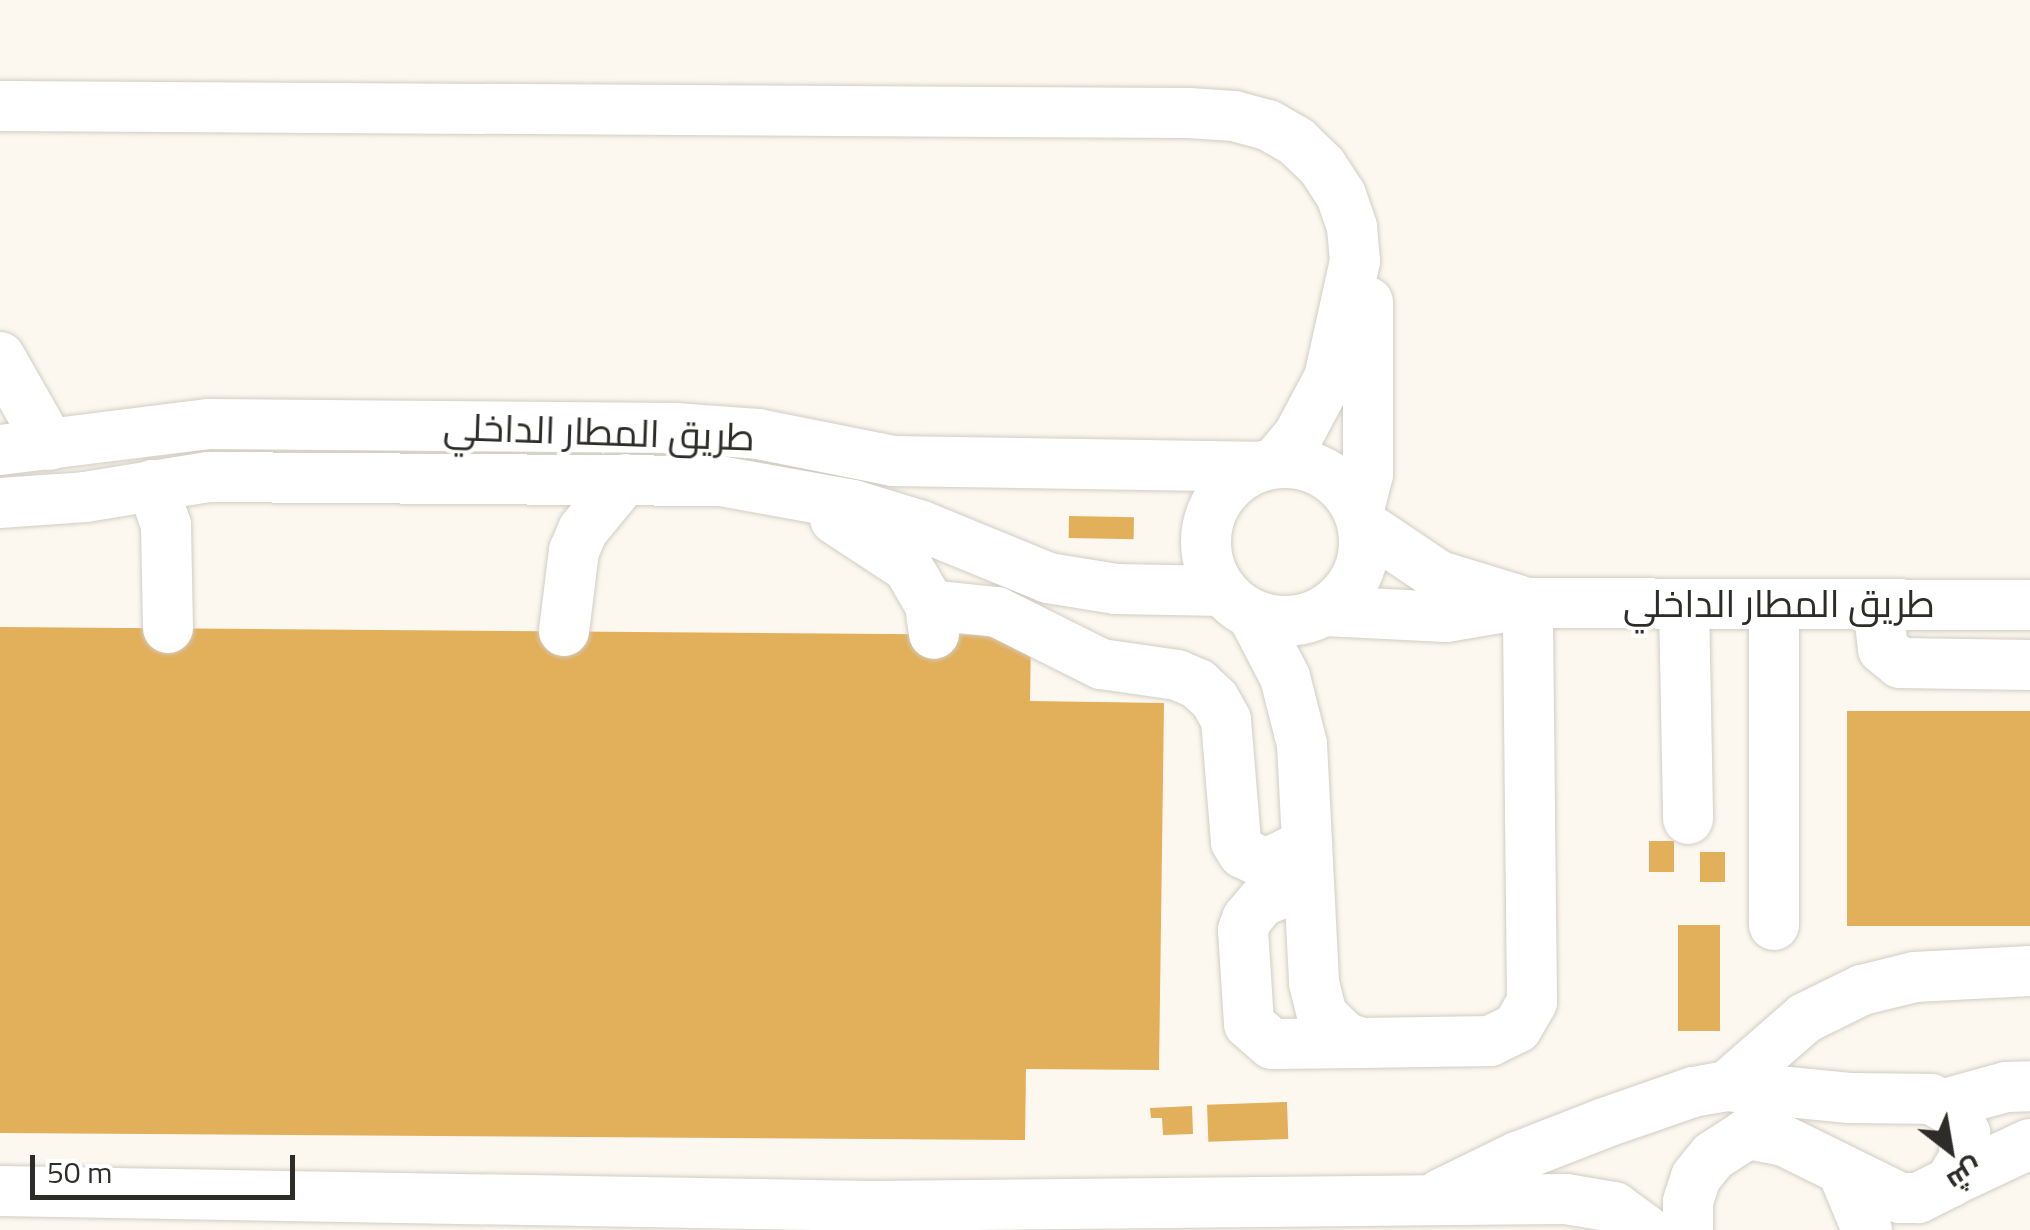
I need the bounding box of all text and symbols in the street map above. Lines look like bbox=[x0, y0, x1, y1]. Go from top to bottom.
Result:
street label: طريق المطار الداخلي bbox=[442, 404, 756, 460]
street label: طريق المطار الداخلي bbox=[1623, 581, 1935, 627]
north arrow bbox=[1900, 1100, 2000, 1200]
scale bar bbox=[35, 1135, 300, 1197]
text: ش bbox=[1939, 1148, 1992, 1204]
text: 50 m bbox=[47, 1149, 112, 1195]

